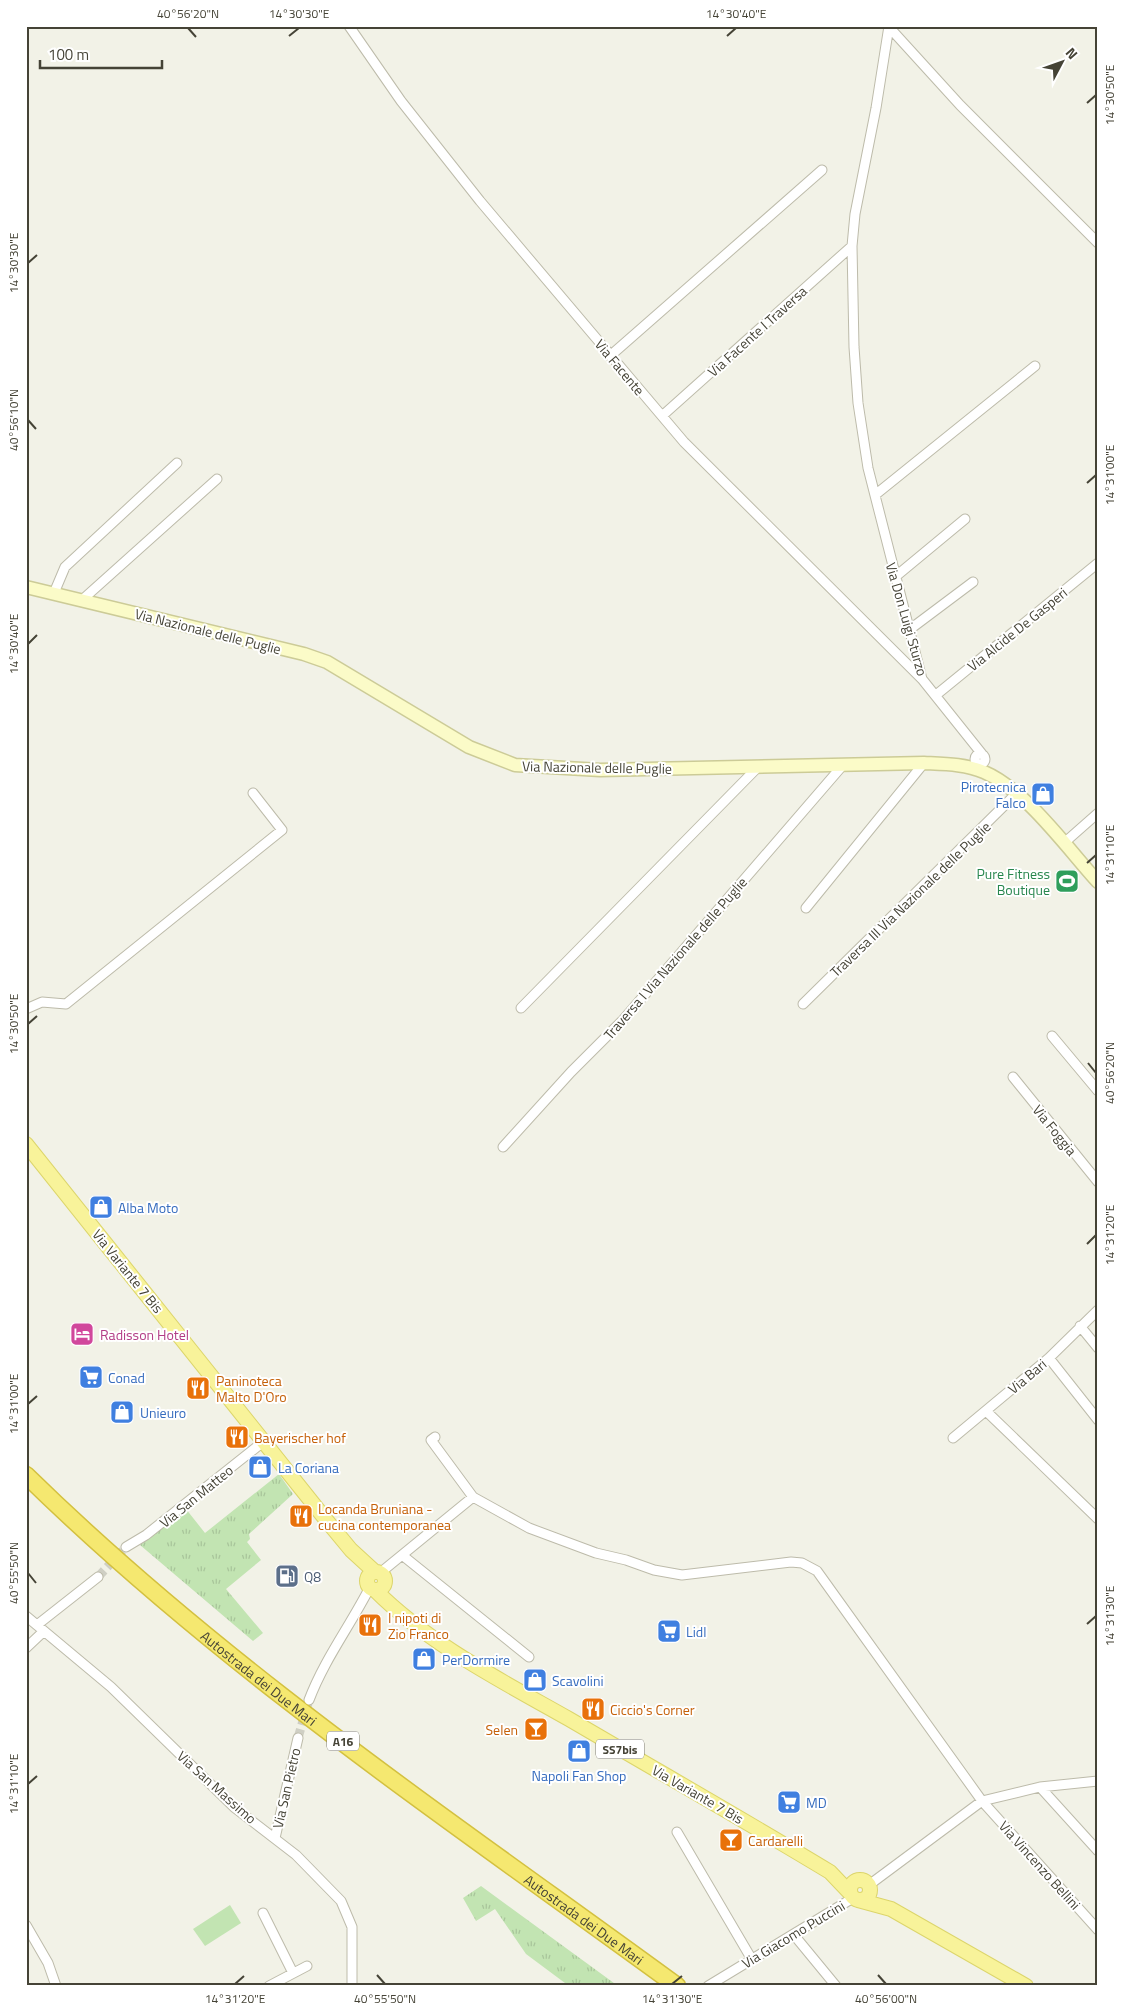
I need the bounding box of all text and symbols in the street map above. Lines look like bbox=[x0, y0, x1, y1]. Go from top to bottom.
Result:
text: 40°56'20"N bbox=[157, 4, 219, 23]
text: 14°30'30"E bbox=[269, 4, 330, 23]
text: 14°30'40"E bbox=[706, 4, 767, 23]
scale bar bbox=[40, 38, 162, 70]
north arrow bbox=[1036, 38, 1086, 88]
text: 100 m bbox=[48, 43, 89, 66]
text: N bbox=[1061, 43, 1083, 64]
text: 14°30'50"E bbox=[1100, 64, 1119, 125]
text: 14°30'30"E bbox=[4, 232, 23, 293]
street label: Via Facente I Traversa bbox=[703, 281, 811, 381]
street label: Via Facente bbox=[590, 334, 650, 400]
text: 40°56'10"N bbox=[4, 389, 23, 451]
text: 14°31'00"E bbox=[1100, 444, 1119, 505]
street label: Via Don Luigi Sturzo bbox=[881, 560, 933, 678]
street label: Via Alcide De Gasperi bbox=[962, 582, 1072, 676]
street label: Via Nazionale delle Puglie bbox=[133, 603, 283, 659]
text: 14°30'40"E bbox=[4, 613, 23, 674]
street label: Via Nazionale delle Puglie bbox=[522, 755, 672, 779]
place label: Pirotecnica Falco bbox=[961, 776, 1026, 813]
shop icon: Pirotecnica Falco bbox=[1030, 781, 1056, 807]
street label: Traversa III Via Nazionale delle Puglie bbox=[825, 816, 995, 982]
text: 14°31'10"E bbox=[1100, 824, 1119, 885]
place label: Pure Fitness Boutique bbox=[976, 863, 1050, 900]
sports icon: Pure Fitness Boutique bbox=[1054, 868, 1080, 894]
street label: Traversa I Via Nazionale delle Puglie bbox=[598, 872, 752, 1044]
text: 14°30'50"E bbox=[4, 993, 23, 1054]
text: 40°56'20"N bbox=[1100, 1042, 1119, 1104]
street label: Via Foggia bbox=[1028, 1100, 1082, 1160]
shop icon: Alba Moto bbox=[88, 1194, 114, 1220]
place label: Alba Moto bbox=[118, 1197, 178, 1218]
text: 14°31'20"E bbox=[1100, 1204, 1119, 1265]
street label: Via Variante 7 Bis bbox=[88, 1224, 168, 1318]
hotel icon: Radisson Hotel bbox=[69, 1321, 95, 1347]
place label: Radisson Hotel bbox=[100, 1324, 189, 1345]
street label: Via Bari bbox=[1003, 1354, 1051, 1398]
supermarket icon: Conad bbox=[78, 1364, 104, 1390]
place label: Conad bbox=[108, 1367, 145, 1388]
place label: Paninoteca Malto D'Oro bbox=[216, 1370, 287, 1407]
text: 14°31'00"E bbox=[4, 1373, 23, 1434]
restaurant icon: Paninoteca Malto D'Oro bbox=[185, 1375, 211, 1401]
shop icon: Unieuro bbox=[109, 1399, 135, 1425]
place label: Unieuro bbox=[140, 1402, 186, 1423]
restaurant icon: Bayerischer hof bbox=[224, 1424, 250, 1450]
place label: Bayerischer hof bbox=[254, 1427, 346, 1448]
shop icon: La Coriana bbox=[247, 1454, 273, 1480]
place label: La Coriana bbox=[278, 1457, 339, 1478]
street label: Via San Matteo bbox=[155, 1460, 237, 1532]
place label: Locanda Bruniana - cucina contemporanea bbox=[318, 1498, 451, 1535]
restaurant icon: Locanda Bruniana - cucina contemporanea bbox=[288, 1503, 314, 1529]
text: 40°55'50"N bbox=[4, 1542, 23, 1604]
fuel station icon: Q8 bbox=[274, 1563, 300, 1589]
place label: Q8 bbox=[304, 1566, 321, 1587]
text: 14°31'30"E bbox=[1100, 1585, 1119, 1646]
place label: I nipoti di Zio Franco bbox=[388, 1607, 449, 1644]
restaurant icon: I nipoti di Zio Franco bbox=[357, 1612, 383, 1638]
supermarket icon: Lidl bbox=[656, 1618, 682, 1644]
place label: Lidl bbox=[686, 1621, 706, 1642]
street label: Autostrada dei Due Mari bbox=[197, 1625, 322, 1730]
shop icon: PerDormire bbox=[411, 1646, 437, 1672]
place label: PerDormire bbox=[442, 1649, 510, 1670]
shop icon: Scavolini bbox=[522, 1667, 548, 1693]
place label: Scavolini bbox=[552, 1670, 604, 1691]
restaurant icon: Ciccio's Corner bbox=[580, 1696, 606, 1722]
place label: Ciccio's Corner bbox=[610, 1699, 695, 1720]
bar icon: Selen bbox=[523, 1716, 549, 1742]
place label: Selen bbox=[486, 1719, 518, 1740]
road number: A16 bbox=[327, 1732, 359, 1750]
shop icon: Napoli Fan Shop bbox=[566, 1738, 592, 1764]
road number: SS7bis bbox=[596, 1740, 644, 1758]
street label: Via San Massimo bbox=[173, 1746, 261, 1828]
street label: Via San Pietro bbox=[267, 1746, 305, 1830]
text: 14°31'10"E bbox=[4, 1753, 23, 1814]
street label: Via Variante 7 Bis bbox=[648, 1759, 748, 1829]
place label: Napoli Fan Shop bbox=[531, 1765, 627, 1786]
supermarket icon: MD bbox=[776, 1789, 802, 1815]
place label: MD bbox=[806, 1792, 827, 1813]
street label: Via Vincenzo Bellini bbox=[994, 1816, 1086, 1914]
bar icon: Cardarelli bbox=[718, 1827, 744, 1853]
place label: Cardarelli bbox=[748, 1830, 803, 1851]
street label: Autostrada dei Due Mari bbox=[520, 1869, 648, 1969]
street label: Via Giacomo Puccini bbox=[737, 1895, 849, 1973]
text: 14°31'20"E bbox=[205, 1989, 266, 2008]
text: 40°55'50"N bbox=[354, 1989, 416, 2008]
text: 14°31'30"E bbox=[642, 1989, 703, 2008]
text: 40°56'00"N bbox=[855, 1989, 917, 2008]

